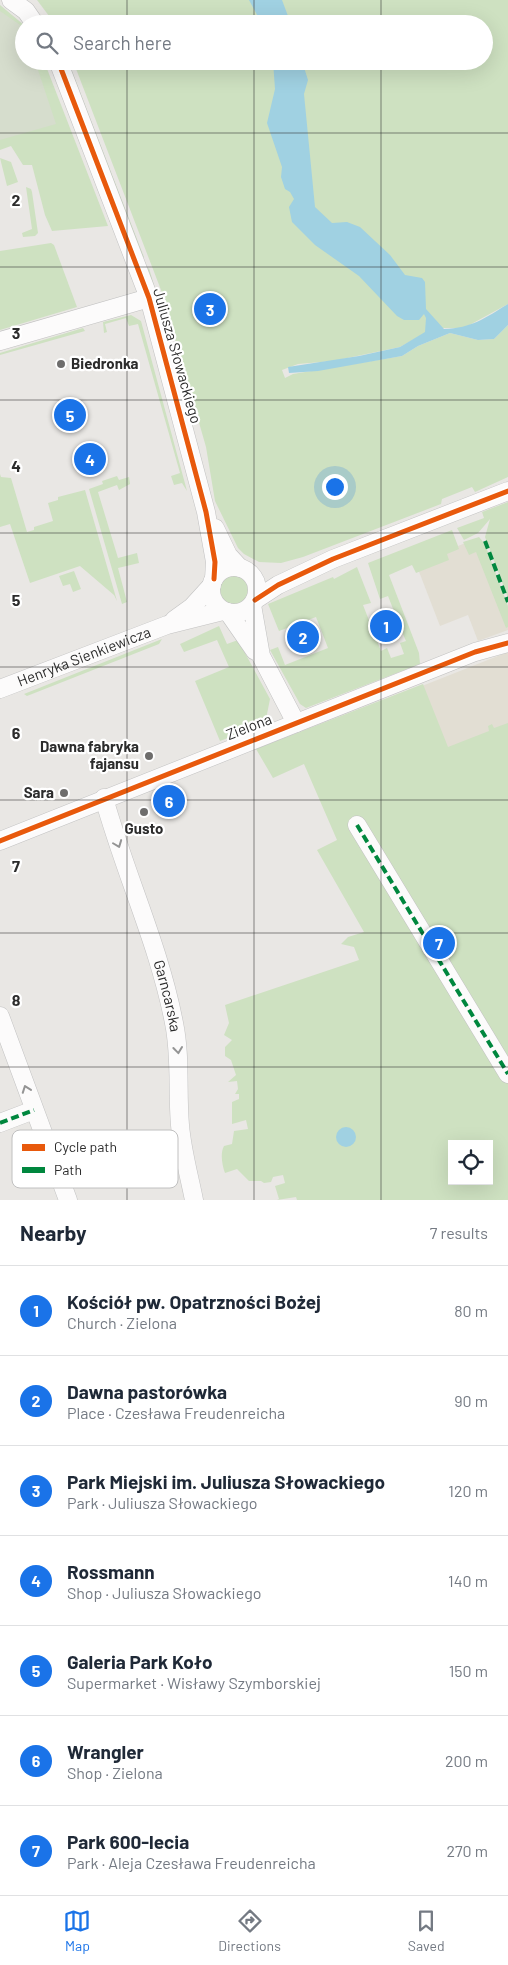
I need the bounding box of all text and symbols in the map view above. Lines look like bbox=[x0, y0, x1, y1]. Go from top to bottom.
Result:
search box bbox=[15, 15, 493, 70]
icon: search bbox=[33, 29, 61, 57]
text: Search here bbox=[73, 31, 172, 54]
text: 2 bbox=[12, 190, 21, 209]
street label: Juliusza Słowackiego bbox=[150, 286, 206, 425]
pin: 3 bbox=[194, 290, 226, 328]
text: 3 bbox=[12, 323, 20, 342]
place label: Biedronka bbox=[71, 354, 139, 372]
marker: Biedronka bbox=[55, 358, 67, 370]
pin: 5 bbox=[54, 396, 86, 434]
pin: 4 bbox=[74, 440, 106, 478]
text: 4 bbox=[11, 456, 21, 475]
your location bbox=[322, 474, 348, 500]
text: 5 bbox=[12, 590, 21, 609]
pin: 1 bbox=[370, 607, 402, 645]
pin: 2 bbox=[287, 618, 319, 656]
street label: Henryka Sienkiewicza bbox=[14, 622, 153, 690]
street label: Zielona bbox=[223, 709, 274, 743]
text: 6 bbox=[12, 723, 21, 742]
place label: Dawna fabryka fajansu bbox=[40, 737, 139, 772]
marker: Dawna fabryka fajansu bbox=[143, 750, 155, 762]
pin: 6 bbox=[153, 782, 185, 820]
place label: Sara bbox=[24, 783, 54, 801]
marker: Sara bbox=[58, 787, 70, 799]
marker: Gusto bbox=[138, 806, 150, 818]
place label: Gusto bbox=[125, 819, 163, 837]
one-way arrow bbox=[112, 840, 122, 848]
text: 7 bbox=[12, 856, 20, 875]
pin: 7 bbox=[423, 924, 455, 962]
street label: Garncarska bbox=[150, 958, 185, 1033]
text: 8 bbox=[12, 990, 21, 1009]
one-way arrow bbox=[172, 1046, 183, 1054]
one-way arrow bbox=[22, 1085, 32, 1093]
legend bbox=[12, 1130, 178, 1188]
text: Cycle path bbox=[54, 1138, 117, 1155]
map controls bbox=[448, 1140, 493, 1185]
button: locate bbox=[448, 1140, 493, 1185]
text: Path bbox=[54, 1161, 82, 1178]
text: Nearby bbox=[20, 1220, 86, 1245]
text: 7 results bbox=[430, 1223, 488, 1242]
text: Kościół pw. Opatrzności Bożej bbox=[67, 1290, 321, 1313]
text: 1 bbox=[33, 1301, 39, 1320]
text: 80 m bbox=[454, 1301, 488, 1320]
text: Church · Zielona bbox=[67, 1313, 177, 1332]
text: Dawna pastorówka bbox=[67, 1380, 227, 1403]
text: 2 bbox=[32, 1391, 40, 1410]
text: 90 m bbox=[454, 1391, 488, 1410]
text: Place · Czesława Freudenreicha bbox=[67, 1403, 285, 1422]
text: Park Miejski im. Juliusza Słowackiego bbox=[67, 1470, 385, 1493]
text: 3 bbox=[32, 1481, 40, 1500]
text: 120 m bbox=[448, 1481, 488, 1500]
text: Park · Juliusza Słowackiego bbox=[67, 1493, 258, 1512]
text: Rossmann bbox=[67, 1560, 155, 1583]
text: 4 bbox=[31, 1571, 41, 1590]
text: 140 m bbox=[448, 1571, 488, 1590]
text: Shop · Juliusza Słowackiego bbox=[67, 1583, 261, 1602]
text: Galeria Park Koło bbox=[67, 1650, 213, 1673]
text: 5 bbox=[32, 1661, 40, 1680]
text: 150 m bbox=[449, 1661, 488, 1680]
text: Supermarket · Wisławy Szymborskiej bbox=[67, 1673, 321, 1692]
text: Wrangler bbox=[67, 1740, 144, 1763]
text: 6 bbox=[32, 1751, 40, 1770]
text: 200 m bbox=[445, 1751, 488, 1770]
text: Shop · Zielona bbox=[67, 1763, 163, 1782]
text: Park 600-lecia bbox=[67, 1830, 189, 1853]
text: 7 bbox=[32, 1841, 40, 1860]
text: 270 m bbox=[446, 1841, 488, 1860]
text: Park · Aleja Czesława Freudenreicha bbox=[67, 1853, 316, 1872]
tab: Map bbox=[63, 1907, 91, 1954]
tab: Directions bbox=[218, 1907, 281, 1954]
tab: Saved bbox=[408, 1907, 445, 1954]

